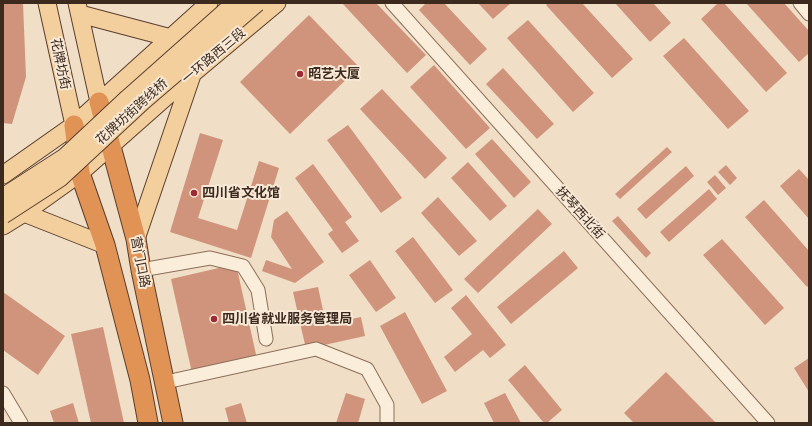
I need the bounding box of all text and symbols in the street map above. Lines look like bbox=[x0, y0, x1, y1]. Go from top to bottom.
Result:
street label: 一环路西三段 bbox=[179, 25, 249, 87]
street label: 花牌坊街 bbox=[47, 37, 73, 91]
place label: 昭艺大厦 bbox=[308, 66, 360, 82]
marker: 昭艺大厦 bbox=[295, 69, 305, 79]
street label: 花牌坊街跨线桥 bbox=[93, 76, 171, 148]
street label: 抚琴西北街 bbox=[552, 184, 608, 242]
place label: 四川省文化馆 bbox=[202, 185, 280, 201]
marker: 四川省文化馆 bbox=[189, 188, 199, 198]
street label: 营门口路 bbox=[127, 235, 153, 289]
place label: 四川省就业服务管理局 bbox=[222, 311, 352, 327]
marker: 四川省就业服务管理局 bbox=[209, 314, 219, 324]

